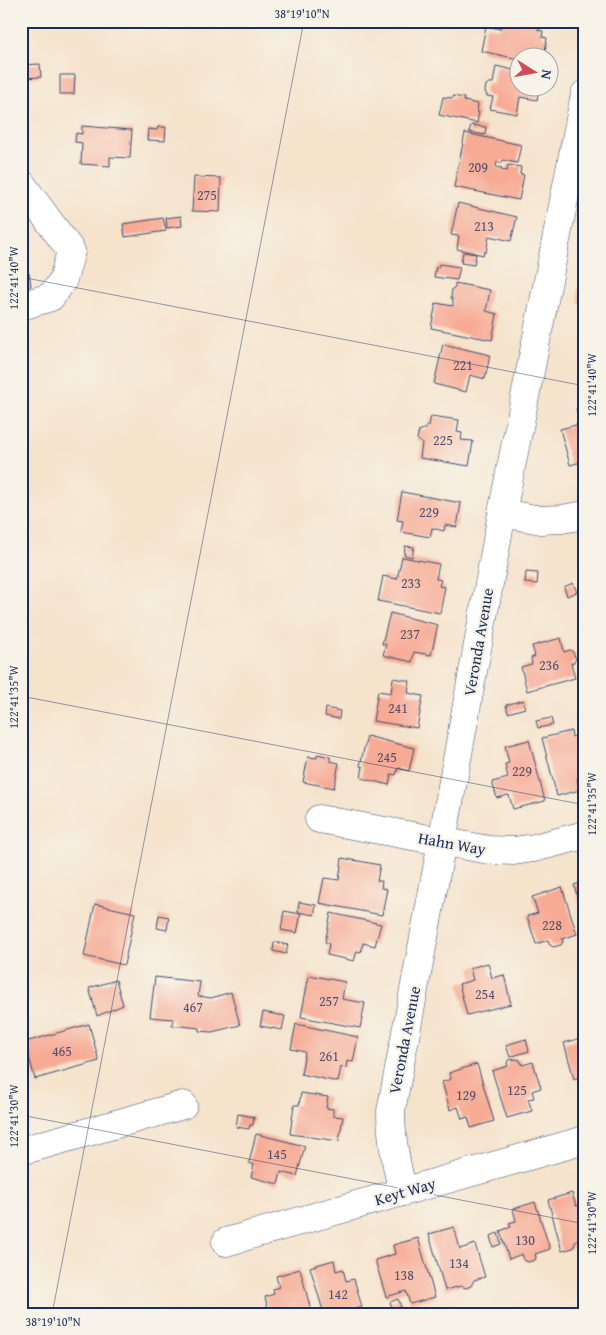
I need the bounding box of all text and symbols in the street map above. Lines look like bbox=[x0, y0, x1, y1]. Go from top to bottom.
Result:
text: 38°19'10"N bbox=[274, 5, 330, 22]
north arrow bbox=[508, 48, 558, 98]
text: N bbox=[536, 68, 557, 82]
house number: 209 bbox=[468, 157, 488, 177]
house number: 275 bbox=[197, 185, 217, 205]
house number: 213 bbox=[474, 216, 494, 236]
text: 122°41'40"W bbox=[5, 246, 22, 310]
text: 122°41'40"W bbox=[583, 353, 600, 417]
house number: 221 bbox=[453, 355, 473, 375]
house number: 225 bbox=[433, 430, 453, 450]
house number: 229 bbox=[419, 502, 439, 522]
house number: 233 bbox=[401, 573, 421, 593]
street label: Veronda Avenue bbox=[457, 586, 499, 698]
house number: 237 bbox=[400, 624, 420, 644]
house number: 236 bbox=[539, 655, 559, 675]
text: 122°41'35"W bbox=[5, 665, 22, 729]
house number: 241 bbox=[388, 698, 408, 718]
house number: 245 bbox=[377, 747, 397, 767]
house number: 229 bbox=[512, 761, 532, 781]
text: 122°41'35"W bbox=[583, 772, 600, 836]
street label: Hahn Way bbox=[416, 825, 488, 861]
house number: 228 bbox=[542, 915, 562, 935]
street label: Veronda Avenue bbox=[382, 984, 426, 1096]
house number: 254 bbox=[475, 984, 495, 1004]
house number: 257 bbox=[319, 991, 339, 1011]
house number: 467 bbox=[183, 997, 203, 1017]
house number: 465 bbox=[52, 1041, 72, 1061]
house number: 261 bbox=[319, 1046, 339, 1066]
house number: 125 bbox=[507, 1080, 527, 1100]
text: 122°41'30"W bbox=[5, 1084, 22, 1148]
house number: 129 bbox=[456, 1085, 476, 1105]
house number: 145 bbox=[267, 1144, 287, 1164]
street label: Keyt Way bbox=[372, 1171, 438, 1211]
text: 122°41'30"W bbox=[583, 1191, 600, 1255]
house number: 130 bbox=[515, 1230, 535, 1250]
house number: 134 bbox=[449, 1253, 469, 1273]
house number: 138 bbox=[394, 1265, 414, 1285]
house number: 142 bbox=[328, 1284, 348, 1304]
text: 38°19'10"N bbox=[25, 1313, 81, 1330]

